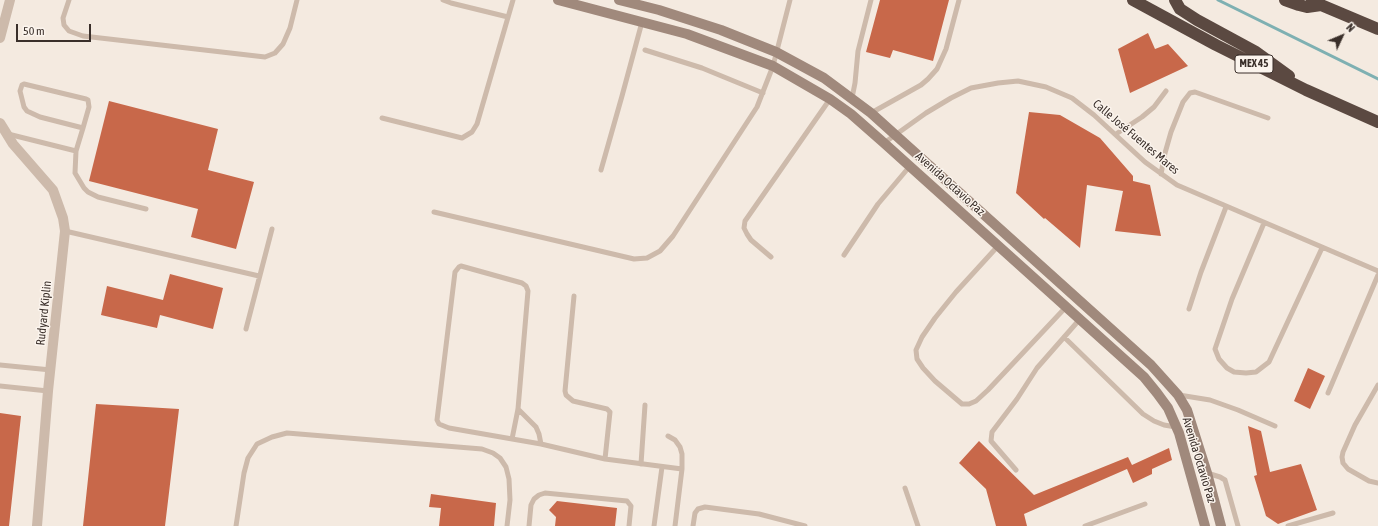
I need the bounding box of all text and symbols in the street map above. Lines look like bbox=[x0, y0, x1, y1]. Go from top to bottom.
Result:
scale bar bbox=[18, 16, 93, 42]
north arrow bbox=[1322, 16, 1362, 56]
text: N bbox=[1344, 21, 1357, 34]
text: 50 m bbox=[23, 24, 45, 38]
road number: MEX 45 bbox=[1235, 55, 1273, 73]
street label: Calle José Fuentes Mares bbox=[1090, 97, 1182, 177]
street label: Avenida Octavio Paz bbox=[912, 149, 988, 219]
street label: Rudyard Kiplin bbox=[33, 280, 55, 346]
street label: Avenida Octavio Paz bbox=[1179, 416, 1219, 504]

